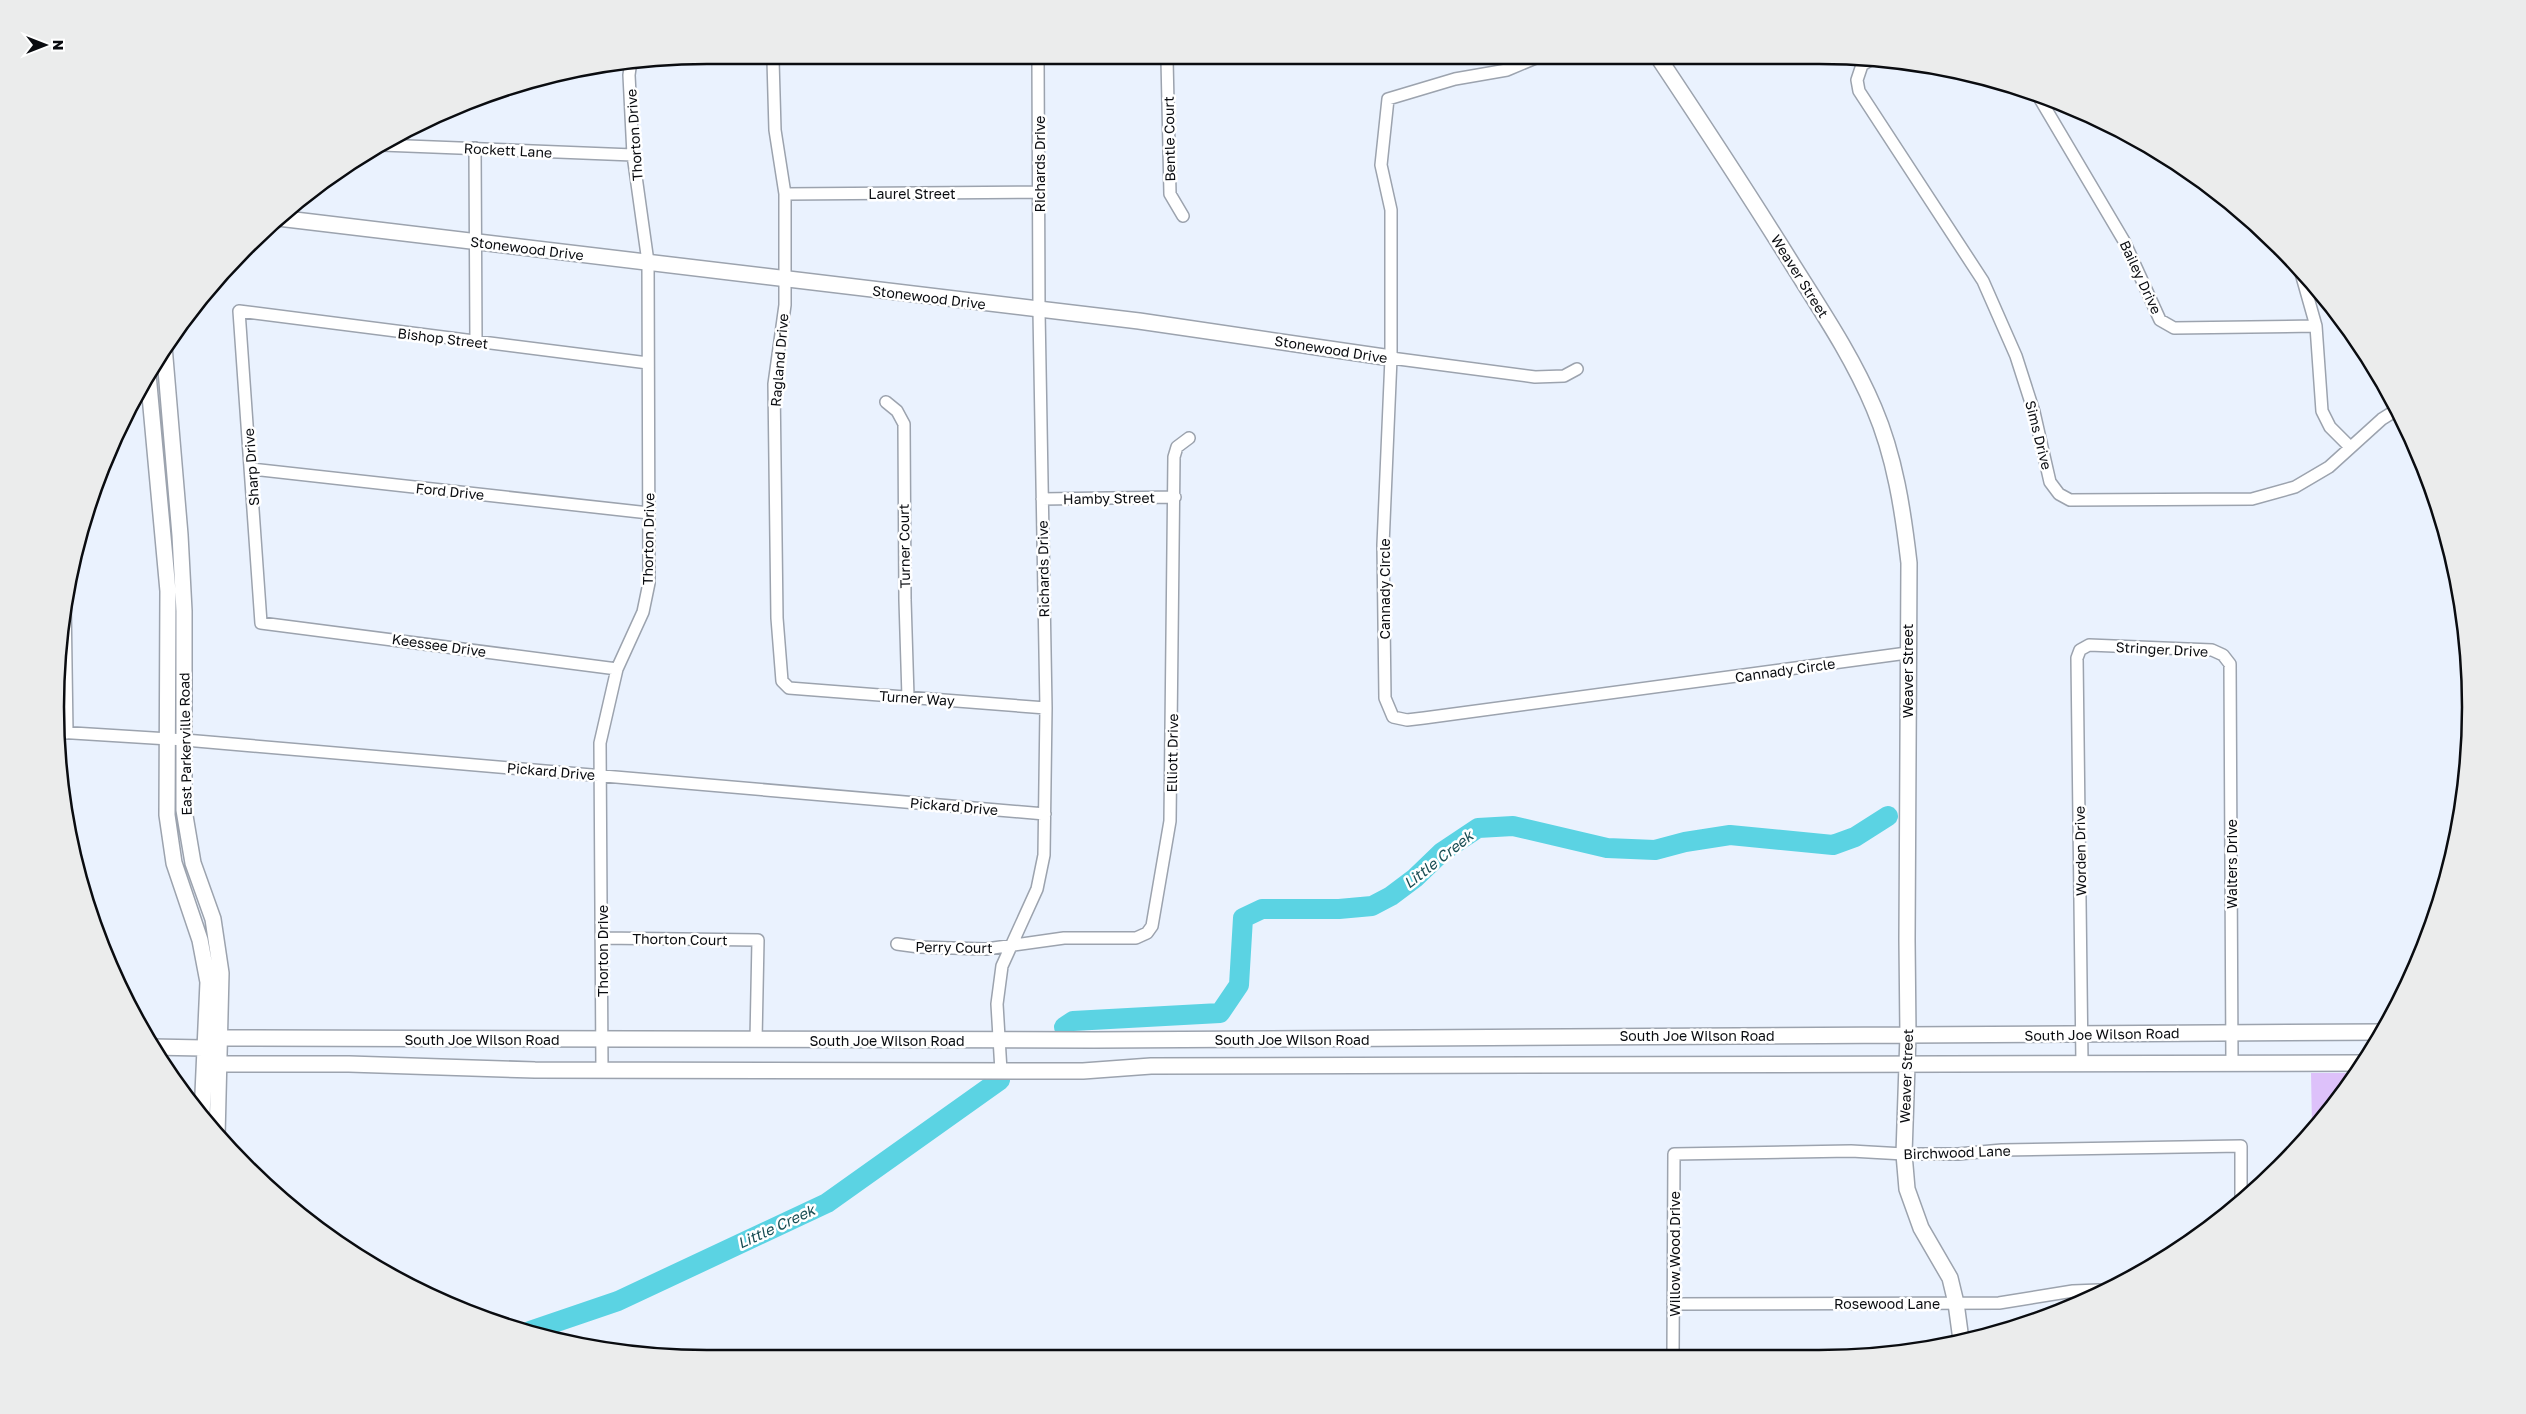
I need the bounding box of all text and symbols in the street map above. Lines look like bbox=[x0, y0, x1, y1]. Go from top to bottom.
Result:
north arrow bbox=[20, 20, 70, 70]
text: N bbox=[50, 40, 67, 50]
street label: Thorton Drive bbox=[622, 88, 646, 182]
street label: Bentle Court bbox=[1160, 96, 1178, 182]
street label: Richards Drive bbox=[1031, 116, 1048, 212]
street label: Rockett Lane bbox=[463, 139, 553, 161]
street label: Laurel Street bbox=[868, 185, 956, 202]
street label: Weaver Street bbox=[1768, 231, 1832, 321]
street label: Stonewood Drive bbox=[469, 233, 585, 263]
street label: Bailey Drive bbox=[2117, 237, 2165, 317]
street label: Stonewood Drive bbox=[871, 282, 987, 312]
street label: Ragland Drive bbox=[766, 313, 792, 407]
street label: Bishop Street bbox=[397, 324, 489, 352]
street label: Stonewood Drive bbox=[1273, 332, 1389, 366]
street label: Sims Drive bbox=[2022, 399, 2056, 471]
street label: Sharp Drive bbox=[240, 428, 262, 506]
street label: Ford Drive bbox=[415, 479, 485, 503]
street label: Hamby Street bbox=[1063, 489, 1155, 507]
street label: Thorton Drive bbox=[639, 493, 657, 585]
street label: Turner Court bbox=[895, 503, 913, 589]
street label: Richards Drive bbox=[1034, 520, 1052, 618]
street label: Cannady Circle bbox=[1376, 538, 1393, 640]
street label: Weaver Street bbox=[1899, 624, 1916, 718]
street label: Keessee Drive bbox=[391, 630, 487, 660]
street label: Stringer Drive bbox=[2115, 638, 2209, 660]
street label: Cannady Circle bbox=[1734, 655, 1836, 685]
street label: East Parkerville Road bbox=[175, 672, 195, 816]
street label: Turner Way bbox=[879, 687, 955, 709]
street label: Elliott Drive bbox=[1163, 713, 1181, 793]
street label: Pickard Drive bbox=[506, 759, 596, 783]
street label: Pickard Drive bbox=[909, 794, 999, 818]
street label: Worden Drive bbox=[2071, 806, 2089, 896]
street label: Walters Drive bbox=[2223, 819, 2240, 909]
water label: Little Creek bbox=[1400, 825, 1478, 892]
street label: Thorton Drive bbox=[594, 905, 611, 997]
street label: Thorton Court bbox=[632, 930, 728, 948]
street label: Perry Court bbox=[915, 938, 993, 956]
street label: South Joe Wilson Road bbox=[2024, 1024, 2180, 1044]
street label: South Joe Wilson Road bbox=[1619, 1027, 1775, 1044]
street label: Weaver Street bbox=[1896, 1028, 1916, 1124]
street label: South Joe Wilson Road bbox=[404, 1031, 560, 1048]
street label: South Joe Wilson Road bbox=[1214, 1031, 1370, 1048]
street label: South Joe Wilson Road bbox=[809, 1032, 965, 1049]
street label: Birchwood Lane bbox=[1903, 1142, 2011, 1162]
street label: Willow Wood Drive bbox=[1666, 1191, 1683, 1317]
water label: Little Creek bbox=[734, 1200, 819, 1252]
street label: Rosewood Lane bbox=[1834, 1295, 1940, 1312]

